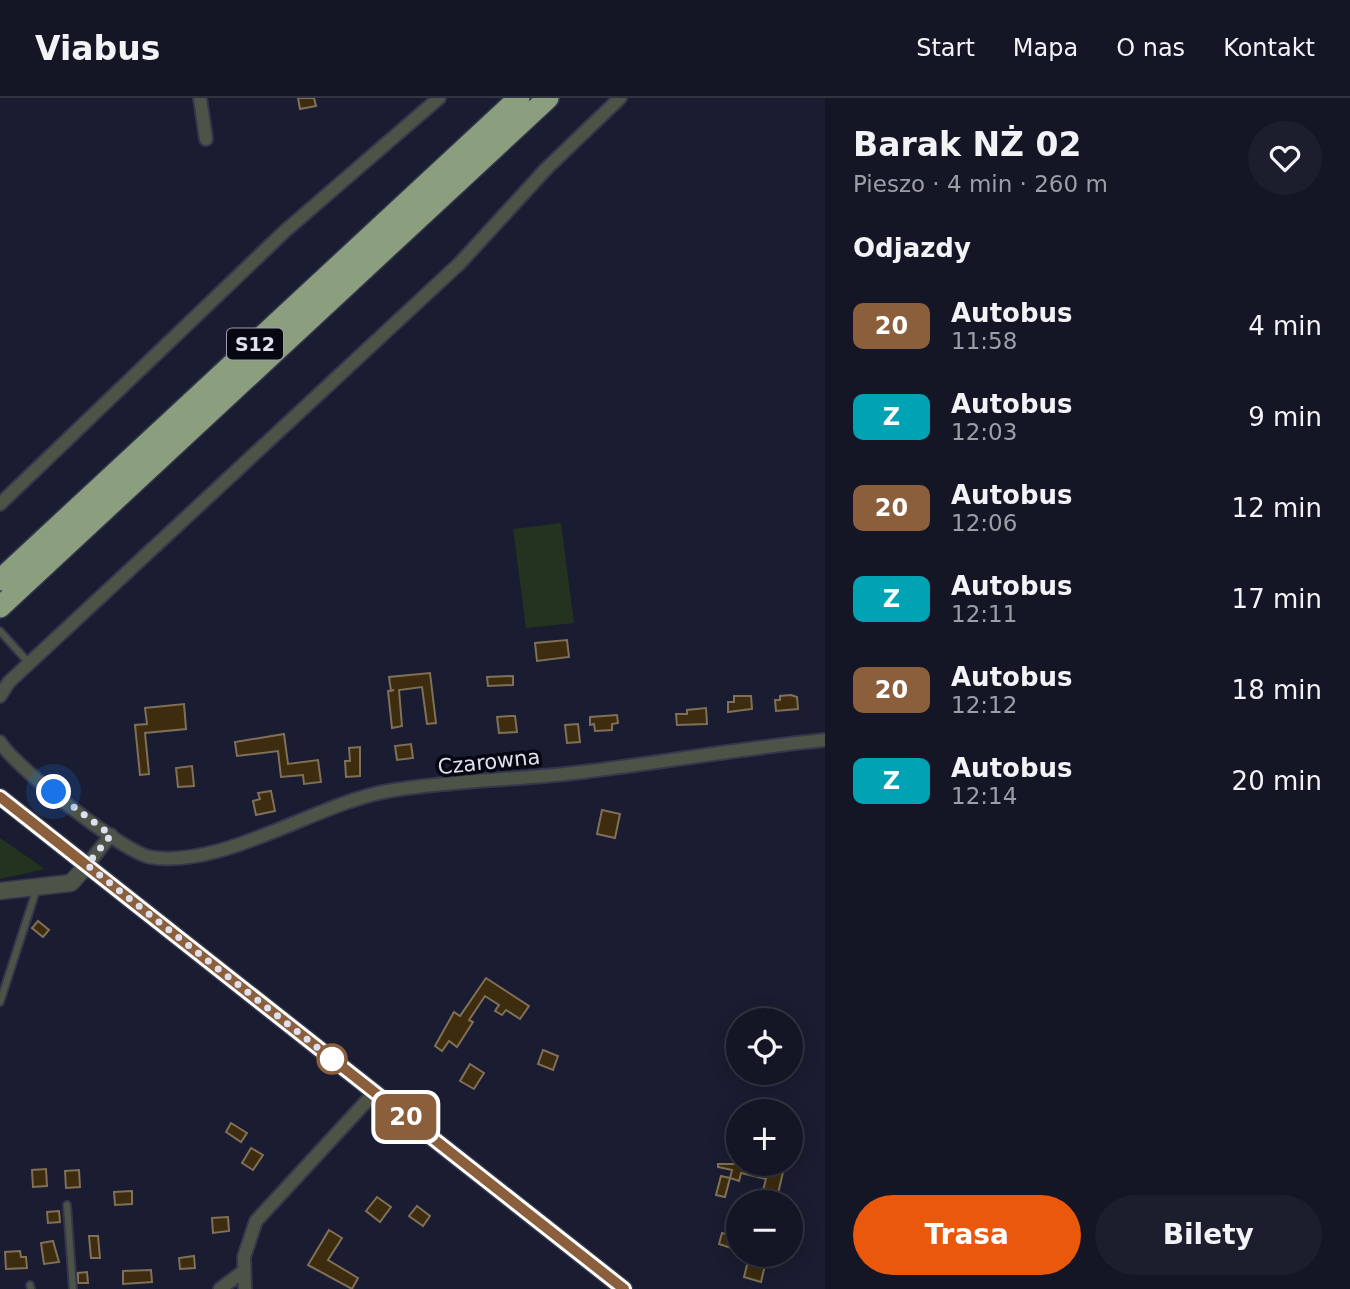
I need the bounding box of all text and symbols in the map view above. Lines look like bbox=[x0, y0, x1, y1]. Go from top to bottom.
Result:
text: Viabus bbox=[35, 29, 160, 68]
text: Start bbox=[916, 34, 975, 62]
text: Mapa bbox=[1013, 34, 1078, 62]
text: O nas bbox=[1116, 34, 1185, 62]
text: Kontakt bbox=[1223, 34, 1315, 62]
button: heart bbox=[1248, 121, 1322, 195]
text: Barak NŻ 02 bbox=[853, 125, 1081, 164]
text: Pieszo · 4 min · 260 m bbox=[853, 171, 1108, 197]
text: Odjazdy bbox=[853, 233, 971, 263]
text: Autobus bbox=[951, 298, 1073, 328]
text: 4 min bbox=[1248, 311, 1322, 341]
text: 20 bbox=[875, 312, 908, 340]
road number: S12 bbox=[227, 328, 283, 360]
text: 11:58 bbox=[951, 328, 1017, 354]
text: Autobus bbox=[951, 389, 1073, 419]
text: 9 min bbox=[1248, 402, 1322, 432]
text: Z bbox=[883, 403, 900, 431]
text: 12:03 bbox=[951, 419, 1017, 445]
text: Autobus bbox=[951, 480, 1073, 510]
text: 12 min bbox=[1232, 493, 1322, 523]
text: 20 bbox=[875, 494, 908, 522]
text: 12:06 bbox=[951, 510, 1017, 536]
text: Autobus bbox=[951, 571, 1073, 601]
text: 17 min bbox=[1232, 584, 1322, 614]
text: Z bbox=[883, 585, 900, 613]
text: 12:11 bbox=[951, 601, 1017, 627]
text: Autobus bbox=[951, 662, 1073, 692]
text: 18 min bbox=[1232, 675, 1322, 705]
text: 20 bbox=[875, 676, 908, 704]
text: 12:12 bbox=[951, 692, 1017, 718]
street label: Czarowna bbox=[437, 745, 541, 779]
text: Autobus bbox=[951, 753, 1073, 783]
text: 20 min bbox=[1232, 766, 1322, 796]
text: Z bbox=[883, 767, 900, 795]
your location bbox=[36, 774, 71, 809]
text: 12:14 bbox=[951, 783, 1017, 809]
map controls bbox=[726, 1008, 803, 1267]
button: locate bbox=[726, 1008, 803, 1085]
unlabelled marker bbox=[317, 1044, 347, 1074]
line badge: 20 bbox=[374, 1094, 438, 1140]
button: + bbox=[726, 1099, 803, 1176]
text: 20 bbox=[389, 1103, 423, 1131]
button: − bbox=[726, 1190, 803, 1267]
button: Trasa bbox=[853, 1195, 1081, 1275]
button: Bilety bbox=[1095, 1195, 1322, 1275]

